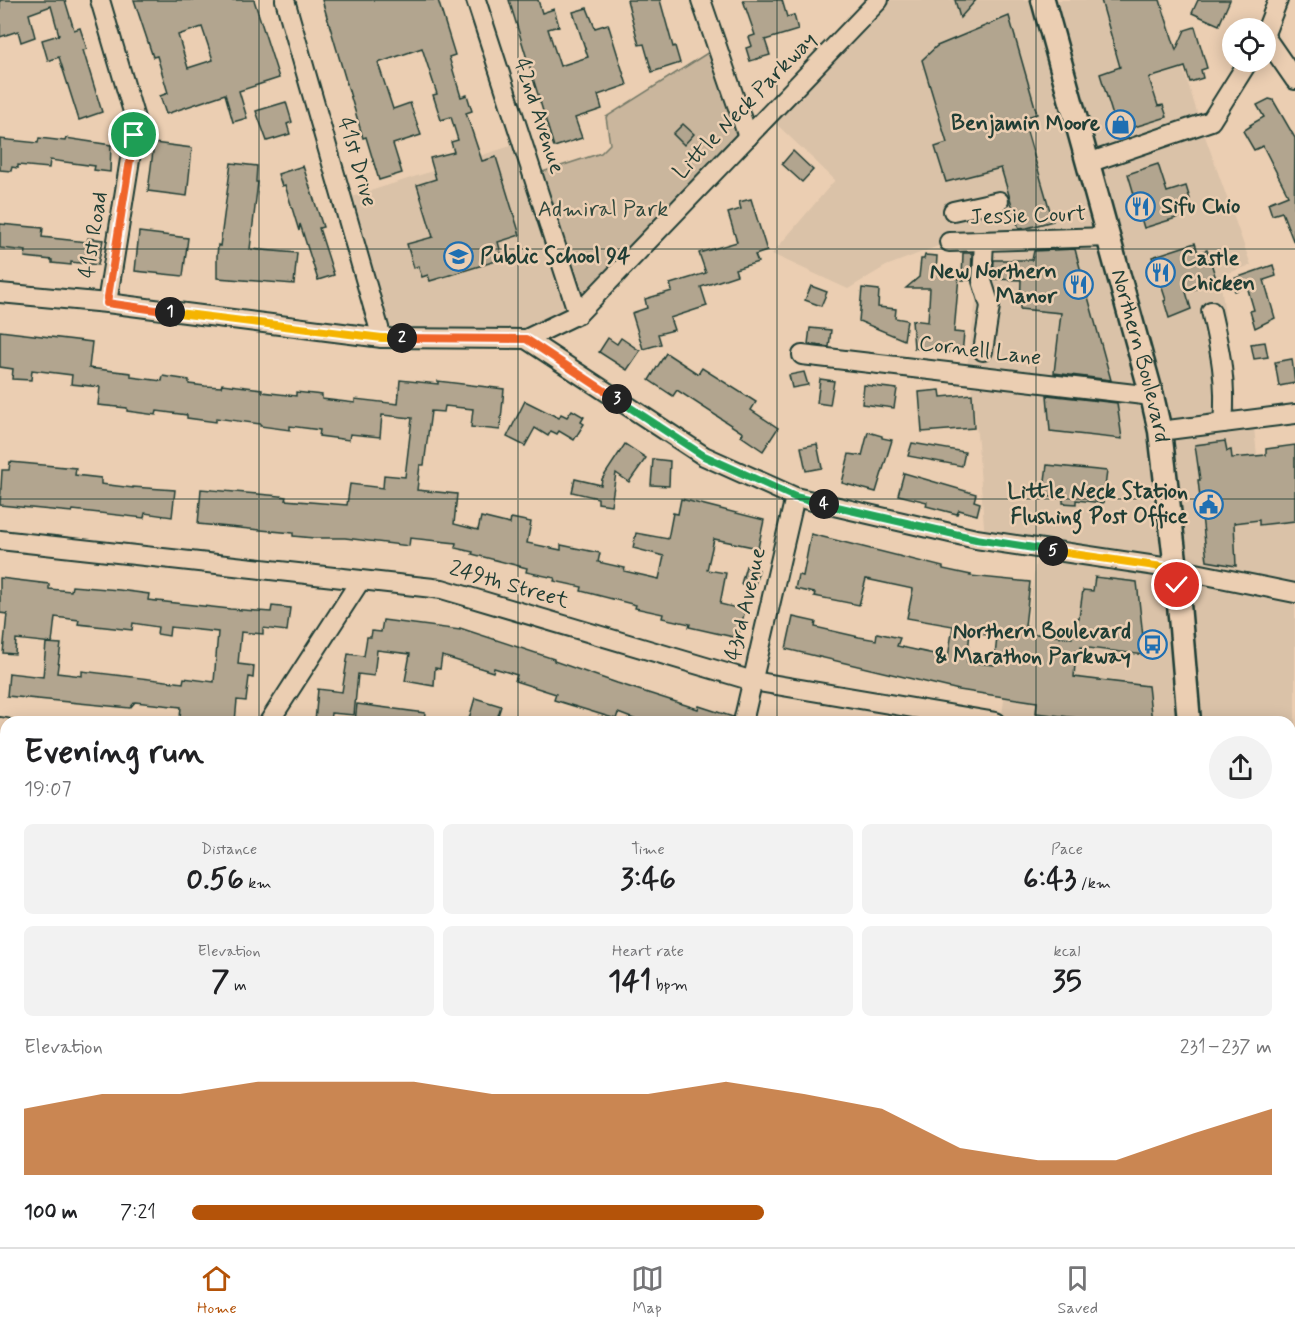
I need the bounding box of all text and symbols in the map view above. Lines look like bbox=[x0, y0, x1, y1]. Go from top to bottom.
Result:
map controls bbox=[1222, 18, 1276, 72]
button: locate bbox=[1222, 18, 1276, 72]
street label: Little Neck Parkway bbox=[667, 26, 823, 186]
street label: 42nd Avenue bbox=[507, 55, 571, 178]
shop icon: Benjamin Moore bbox=[1105, 108, 1137, 140]
pin bbox=[108, 109, 159, 160]
place label: Benjamin Moore bbox=[951, 110, 1101, 139]
street label: 41st Drive bbox=[331, 114, 383, 210]
icon: arrive bbox=[117, 118, 150, 151]
street label: 41st Road bbox=[73, 190, 115, 280]
restaurant icon: Sifu Chio bbox=[1124, 191, 1156, 223]
place label: Sifu Chio bbox=[1161, 193, 1240, 221]
park label: Admiral Park bbox=[538, 196, 668, 224]
street label: Jessie Court bbox=[969, 200, 1087, 232]
school or university icon: Public School 94 bbox=[443, 241, 475, 273]
place label: Public School 94 bbox=[480, 243, 631, 271]
place label: Castle Chicken bbox=[1181, 245, 1255, 298]
restaurant icon: Castle Chicken bbox=[1144, 256, 1176, 288]
place label: New Northern Manor bbox=[930, 258, 1058, 311]
street label: Northern Boulevard bbox=[1104, 266, 1175, 444]
restaurant icon: New Northern Manor bbox=[1062, 269, 1094, 301]
pin: 1 bbox=[155, 297, 185, 327]
text: 1 bbox=[166, 301, 174, 322]
pin: 2 bbox=[387, 323, 417, 353]
text: 2 bbox=[398, 327, 406, 348]
street label: Cornell Lane bbox=[917, 330, 1043, 372]
pin: 3 bbox=[602, 384, 632, 414]
text: 3 bbox=[613, 388, 621, 409]
place label: Little Neck Station Flushing Post Office bbox=[1008, 478, 1188, 535]
pin: 4 bbox=[809, 489, 839, 519]
public building icon: Little Neck Station Flushing Post Office bbox=[1193, 489, 1225, 521]
text: 4 bbox=[819, 493, 829, 514]
pin: 5 bbox=[1038, 536, 1068, 566]
text: 5 bbox=[1048, 540, 1058, 561]
street label: 43rd Avenue bbox=[719, 544, 773, 663]
street label: 249th Street bbox=[446, 555, 572, 615]
pin bbox=[1151, 559, 1202, 610]
icon: check bbox=[1160, 568, 1193, 601]
place label: Northern Boulevard & Marathon Parkway bbox=[935, 618, 1131, 671]
bus stop icon: Northern Boulevard & Marathon Parkway bbox=[1136, 629, 1168, 661]
text: Evening run bbox=[24, 731, 204, 775]
button: share bbox=[1209, 736, 1272, 799]
text: 19:07 bbox=[24, 776, 71, 803]
text: Distance bbox=[201, 839, 257, 860]
text: Time bbox=[631, 839, 665, 860]
text: Pace bbox=[1051, 839, 1083, 860]
text: 0.56 bbox=[186, 860, 244, 899]
text: 3:46 bbox=[620, 860, 676, 899]
text: 6:43 bbox=[1023, 860, 1076, 899]
text: km bbox=[244, 873, 272, 894]
text: /km bbox=[1076, 873, 1111, 894]
text: Elevation bbox=[198, 941, 261, 962]
text: Heart rate bbox=[612, 941, 684, 962]
text: kcal bbox=[1054, 941, 1080, 962]
text: 7 bbox=[211, 962, 230, 1001]
text: 141 bbox=[608, 962, 651, 1001]
text: 35 bbox=[1052, 962, 1082, 1001]
text: m bbox=[230, 975, 247, 996]
text: bpm bbox=[651, 975, 688, 996]
text: Elevation bbox=[24, 1034, 103, 1061]
text: 231–237 m bbox=[1180, 1034, 1272, 1061]
text: 100 m bbox=[24, 1199, 78, 1226]
text: 7:21 bbox=[120, 1199, 156, 1226]
tab: Home bbox=[197, 1262, 237, 1319]
tab: Map bbox=[631, 1262, 664, 1319]
tab: Saved bbox=[1058, 1262, 1098, 1319]

